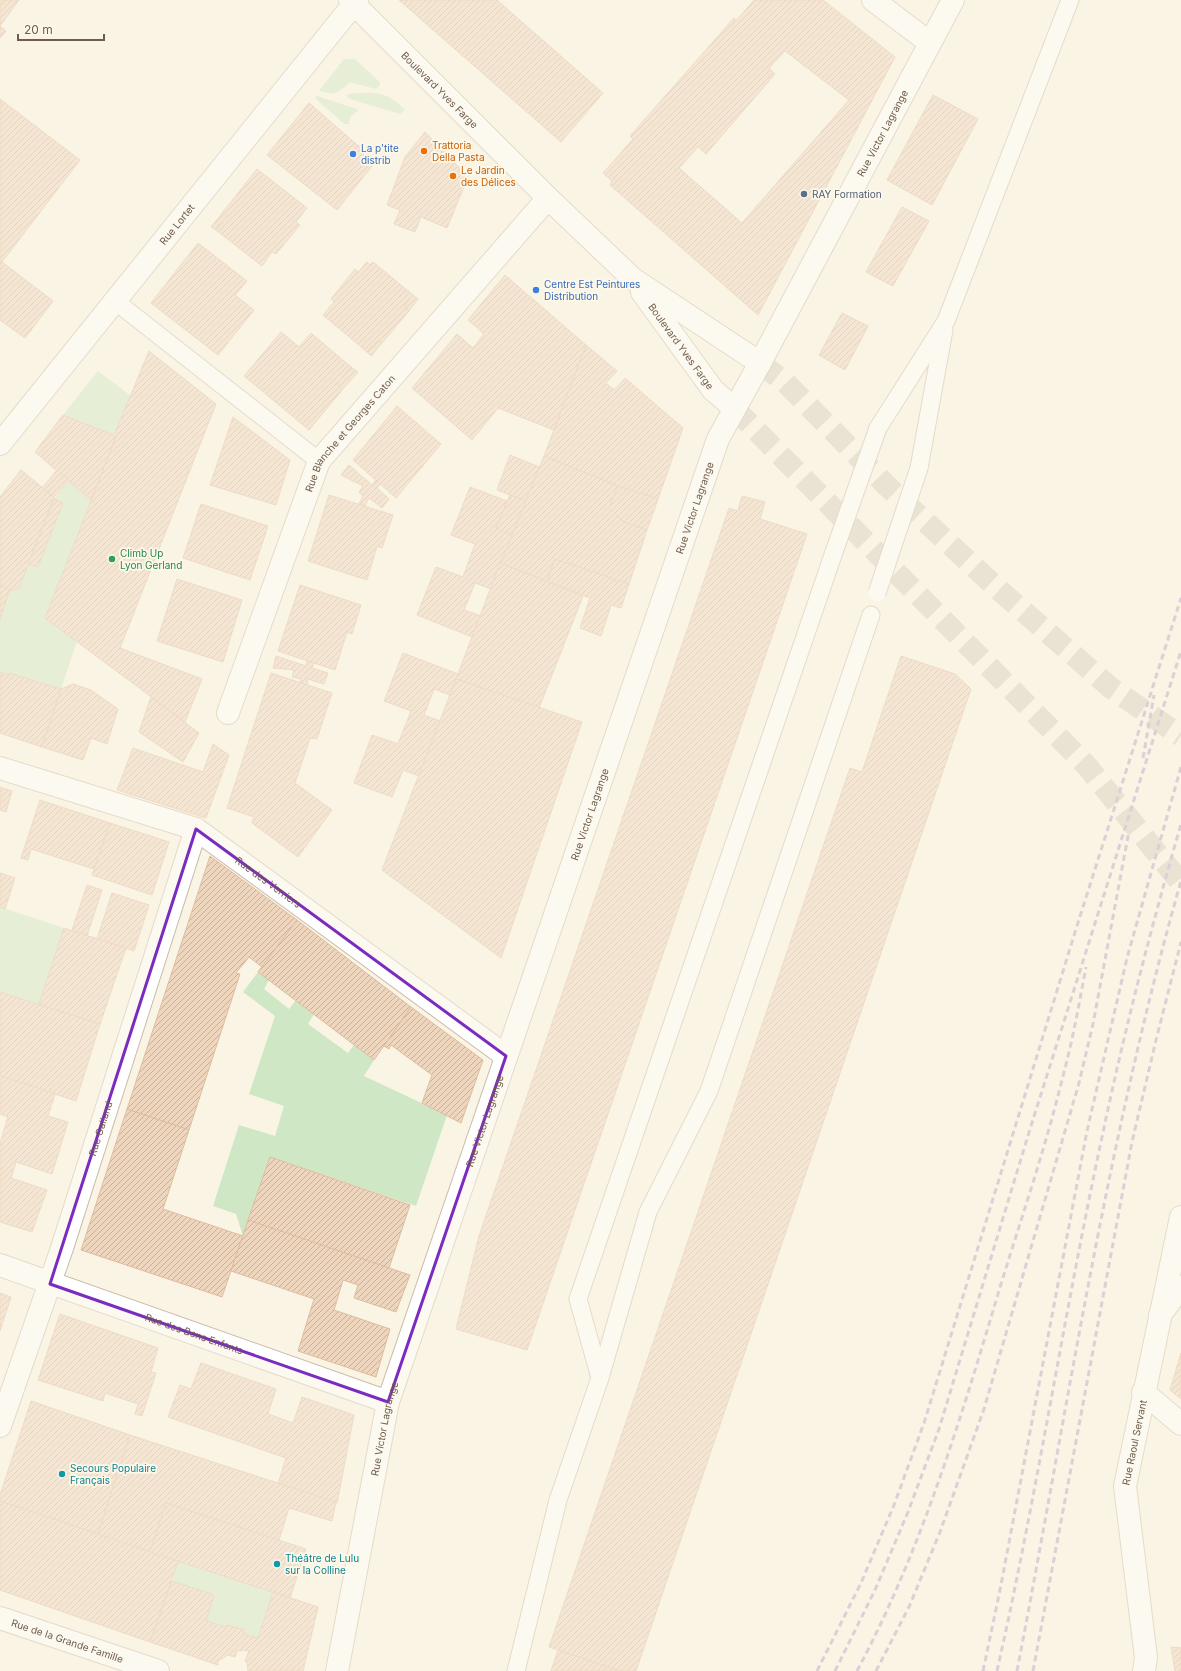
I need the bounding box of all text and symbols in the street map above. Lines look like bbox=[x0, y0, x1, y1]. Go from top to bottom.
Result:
scale bar bbox=[18, 16, 104, 42]
text: 20 m bbox=[24, 22, 53, 37]
street label: Boulevard Yves Farge bbox=[399, 49, 481, 131]
street label: Rue Victor Lagrange bbox=[854, 87, 910, 179]
place label: Trattoria Della Pasta bbox=[432, 139, 485, 163]
place label: La p'tite distrib bbox=[361, 142, 399, 166]
marker: Trattoria Della Pasta bbox=[419, 146, 429, 156]
marker: La p'tite distrib bbox=[348, 149, 358, 159]
place label: Le Jardin des Délices bbox=[461, 164, 516, 188]
marker: Le Jardin des Délices bbox=[448, 171, 458, 181]
place label: RAY Formation bbox=[812, 188, 882, 200]
marker: RAY Formation bbox=[799, 189, 809, 199]
street label: Rue Lortet bbox=[157, 201, 197, 247]
place label: Centre Est Peintures Distribution bbox=[544, 278, 640, 302]
marker: Centre Est Peintures Distribution bbox=[531, 285, 541, 295]
street label: Boulevard Yves Farge bbox=[646, 301, 717, 392]
street label: Rue Blanche et Georges Caton bbox=[302, 372, 397, 493]
street label: Rue Victor Lagrange bbox=[673, 460, 716, 555]
place label: Climb Up Lyon Gerland bbox=[120, 547, 182, 571]
marker: Climb Up Lyon Gerland bbox=[107, 554, 117, 564]
street label: Rue Victor Lagrange bbox=[568, 767, 611, 862]
street label: Rue des Verriers bbox=[233, 854, 304, 910]
street label: Rue Victor Lagrange bbox=[463, 1073, 506, 1168]
street label: Rue Galland bbox=[86, 1100, 115, 1157]
street label: Rue des Bons Enfants bbox=[144, 1311, 245, 1356]
street label: Rue Victor Lagrange bbox=[368, 1380, 401, 1477]
street label: Rue Raoul Servant bbox=[1119, 1398, 1149, 1486]
place label: Secours Populaire Français bbox=[70, 1462, 156, 1486]
marker: Secours Populaire Français bbox=[57, 1469, 67, 1479]
place label: Théâtre de Lulu sur la Colline bbox=[285, 1552, 359, 1576]
marker: Théâtre de Lulu sur la Colline bbox=[272, 1559, 282, 1569]
street label: Rue de la Grande Famille bbox=[10, 1616, 125, 1665]

